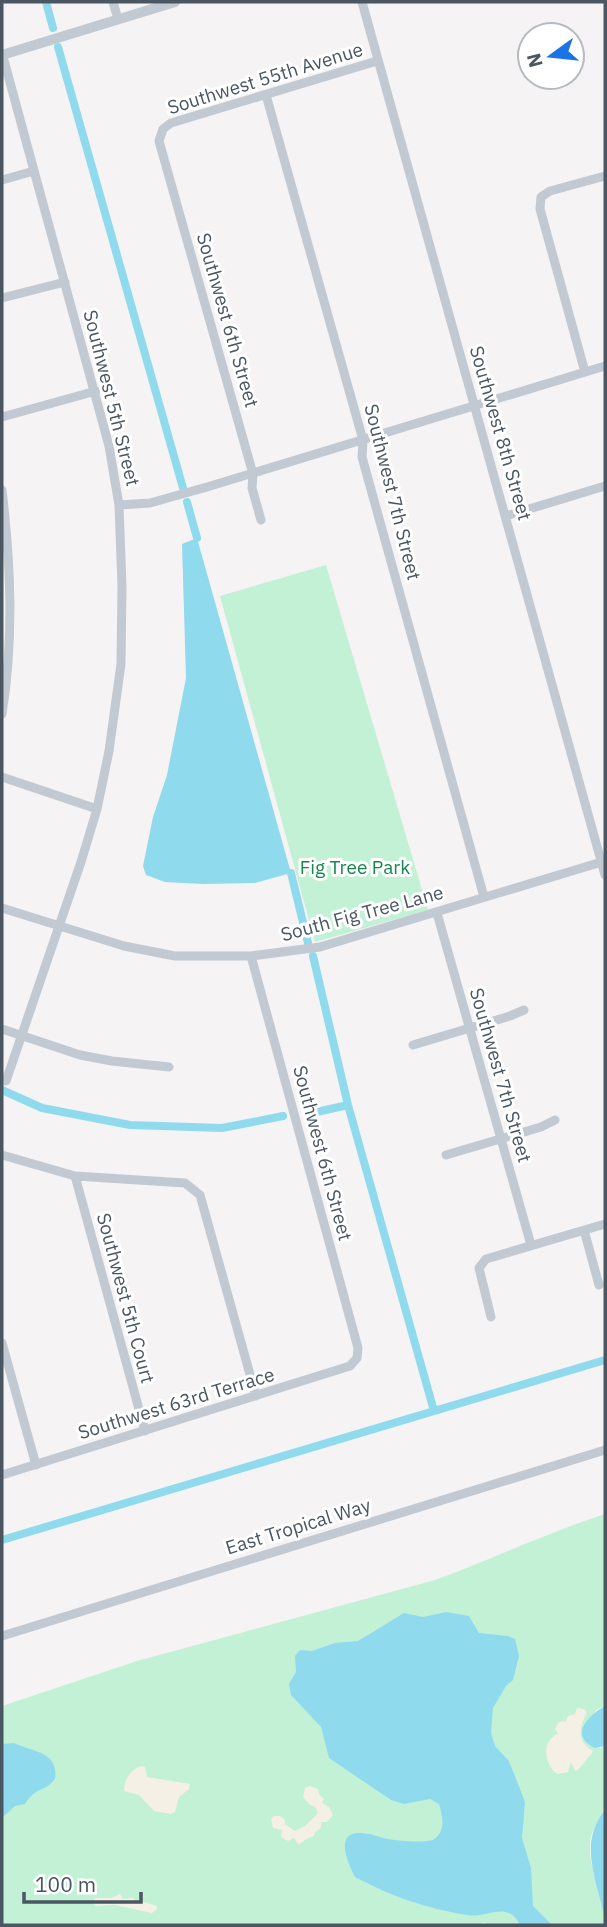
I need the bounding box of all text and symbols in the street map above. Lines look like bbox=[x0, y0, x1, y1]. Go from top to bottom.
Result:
north arrow bbox=[516, 21, 586, 91]
street label: Southwest 55th Avenue bbox=[164, 37, 366, 119]
text: N bbox=[521, 51, 548, 70]
street label: Southwest 6th Street bbox=[192, 230, 264, 410]
street label: Southwest 5th Street bbox=[79, 308, 145, 488]
street label: Southwest 8th Street bbox=[465, 343, 537, 523]
street label: Southwest 7th Street bbox=[360, 402, 426, 582]
park label: Fig Tree Park bbox=[300, 855, 410, 879]
street label: South Fig Tree Lane bbox=[278, 880, 446, 946]
street label: Southwest 7th Street bbox=[465, 985, 537, 1165]
street label: Southwest 6th Street bbox=[288, 1063, 358, 1243]
street label: Southwest 5th Court bbox=[92, 1210, 160, 1386]
street label: Southwest 63rd Terrace bbox=[75, 1362, 277, 1444]
street label: East Tropical Way bbox=[223, 1492, 374, 1559]
scale bar bbox=[24, 1860, 142, 1904]
text: 100 m bbox=[35, 1870, 96, 1898]

